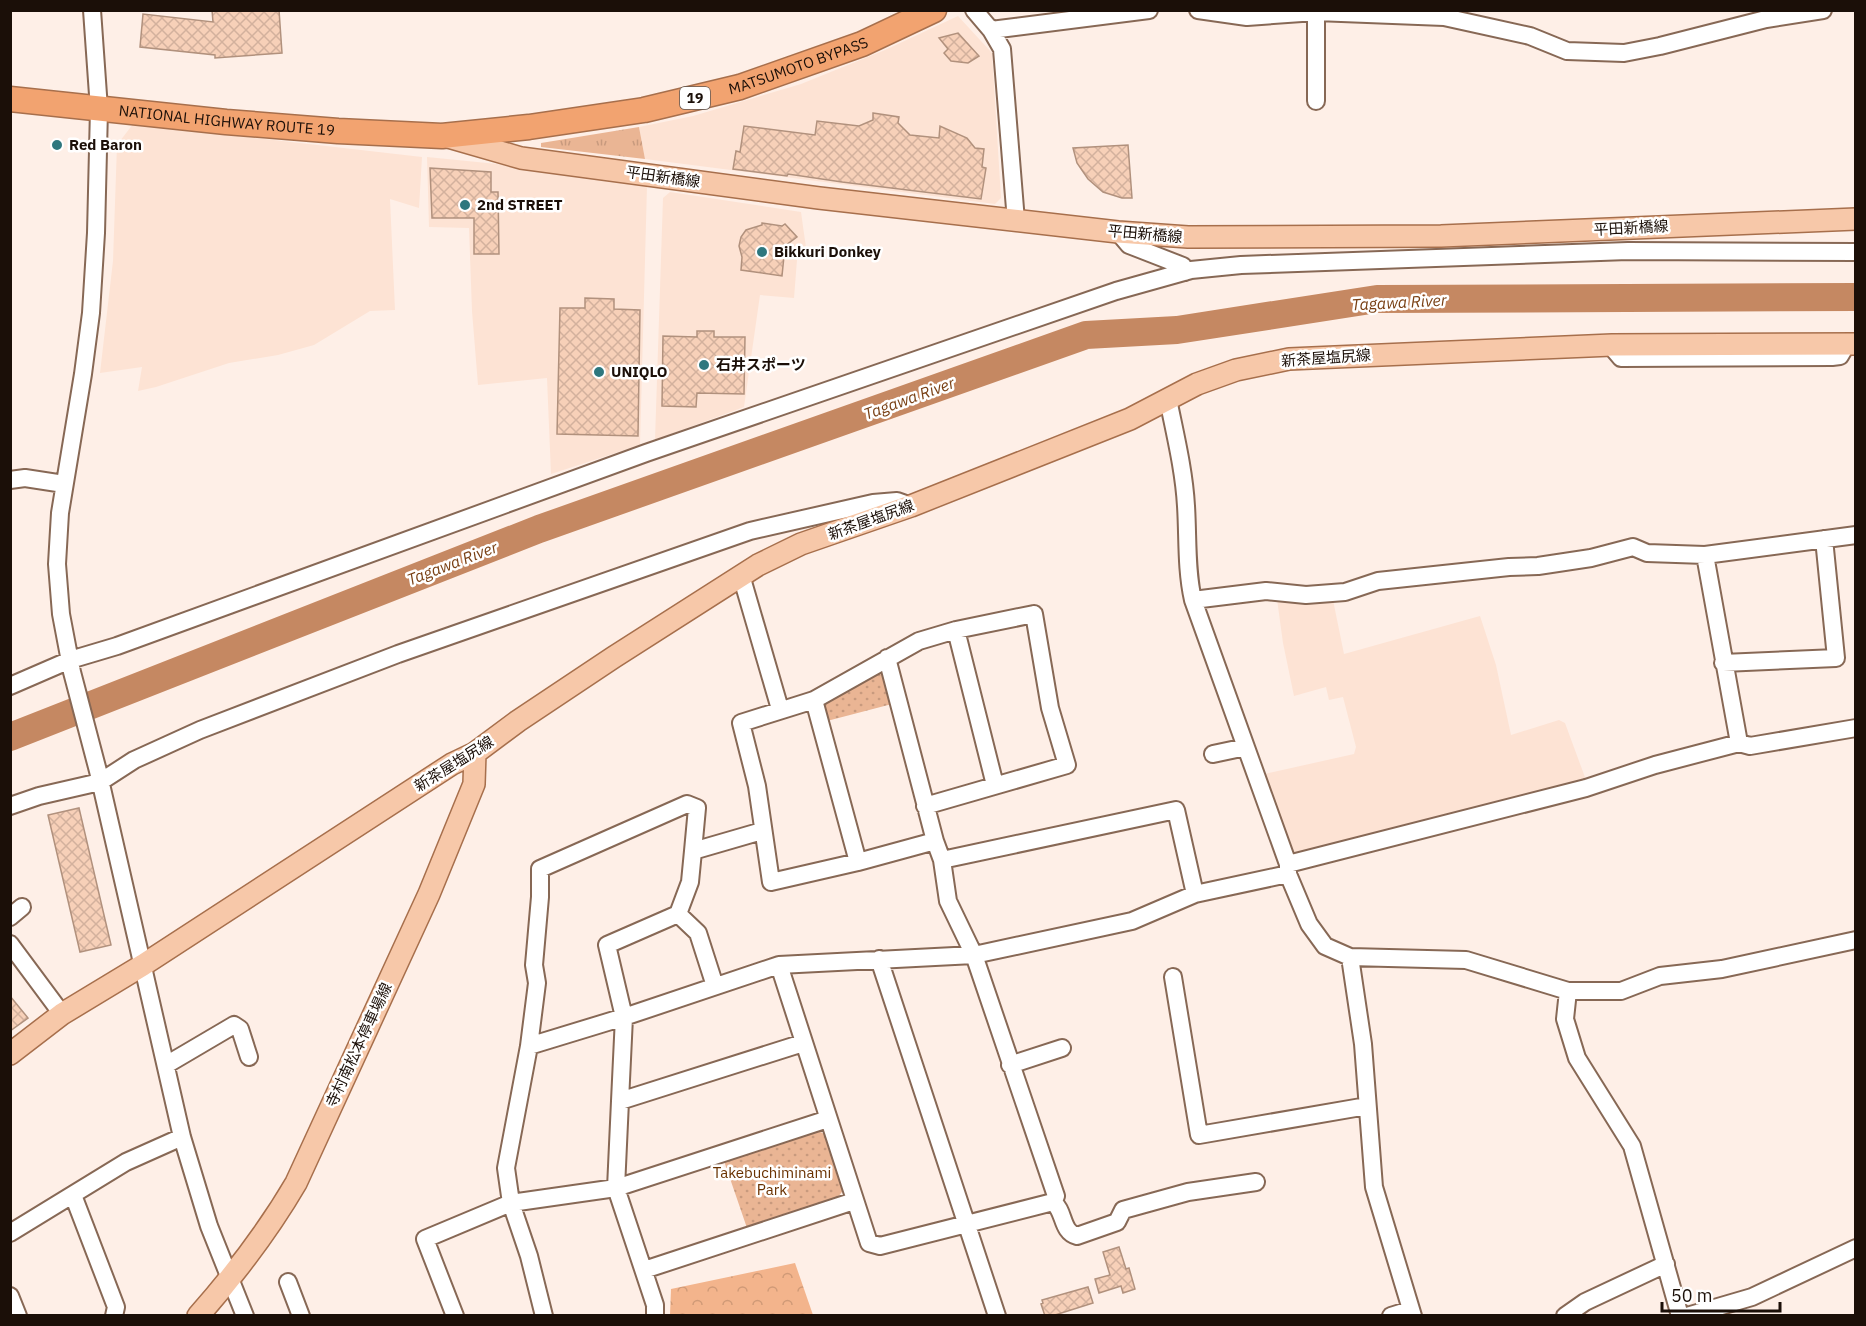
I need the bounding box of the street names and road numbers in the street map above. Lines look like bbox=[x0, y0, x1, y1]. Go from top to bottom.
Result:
street label: MATSUMOTO BYPASS bbox=[726, 32, 871, 98]
road number: 19 bbox=[680, 87, 710, 109]
street label: NATIONAL HIGHWAY ROUTE 19 bbox=[118, 101, 336, 140]
street label: 平田新橋線 bbox=[625, 162, 702, 191]
street label: 平田新橋線 bbox=[1593, 216, 1669, 239]
street label: 平田新橋線 bbox=[1107, 221, 1183, 246]
street label: 新茶屋塩尻線 bbox=[1280, 345, 1372, 370]
street label: 新茶屋塩尻線 bbox=[825, 495, 916, 544]
street label: 新茶屋塩尻線 bbox=[411, 732, 497, 795]
street label: 寺村南松本停車場線 bbox=[321, 980, 396, 1110]

